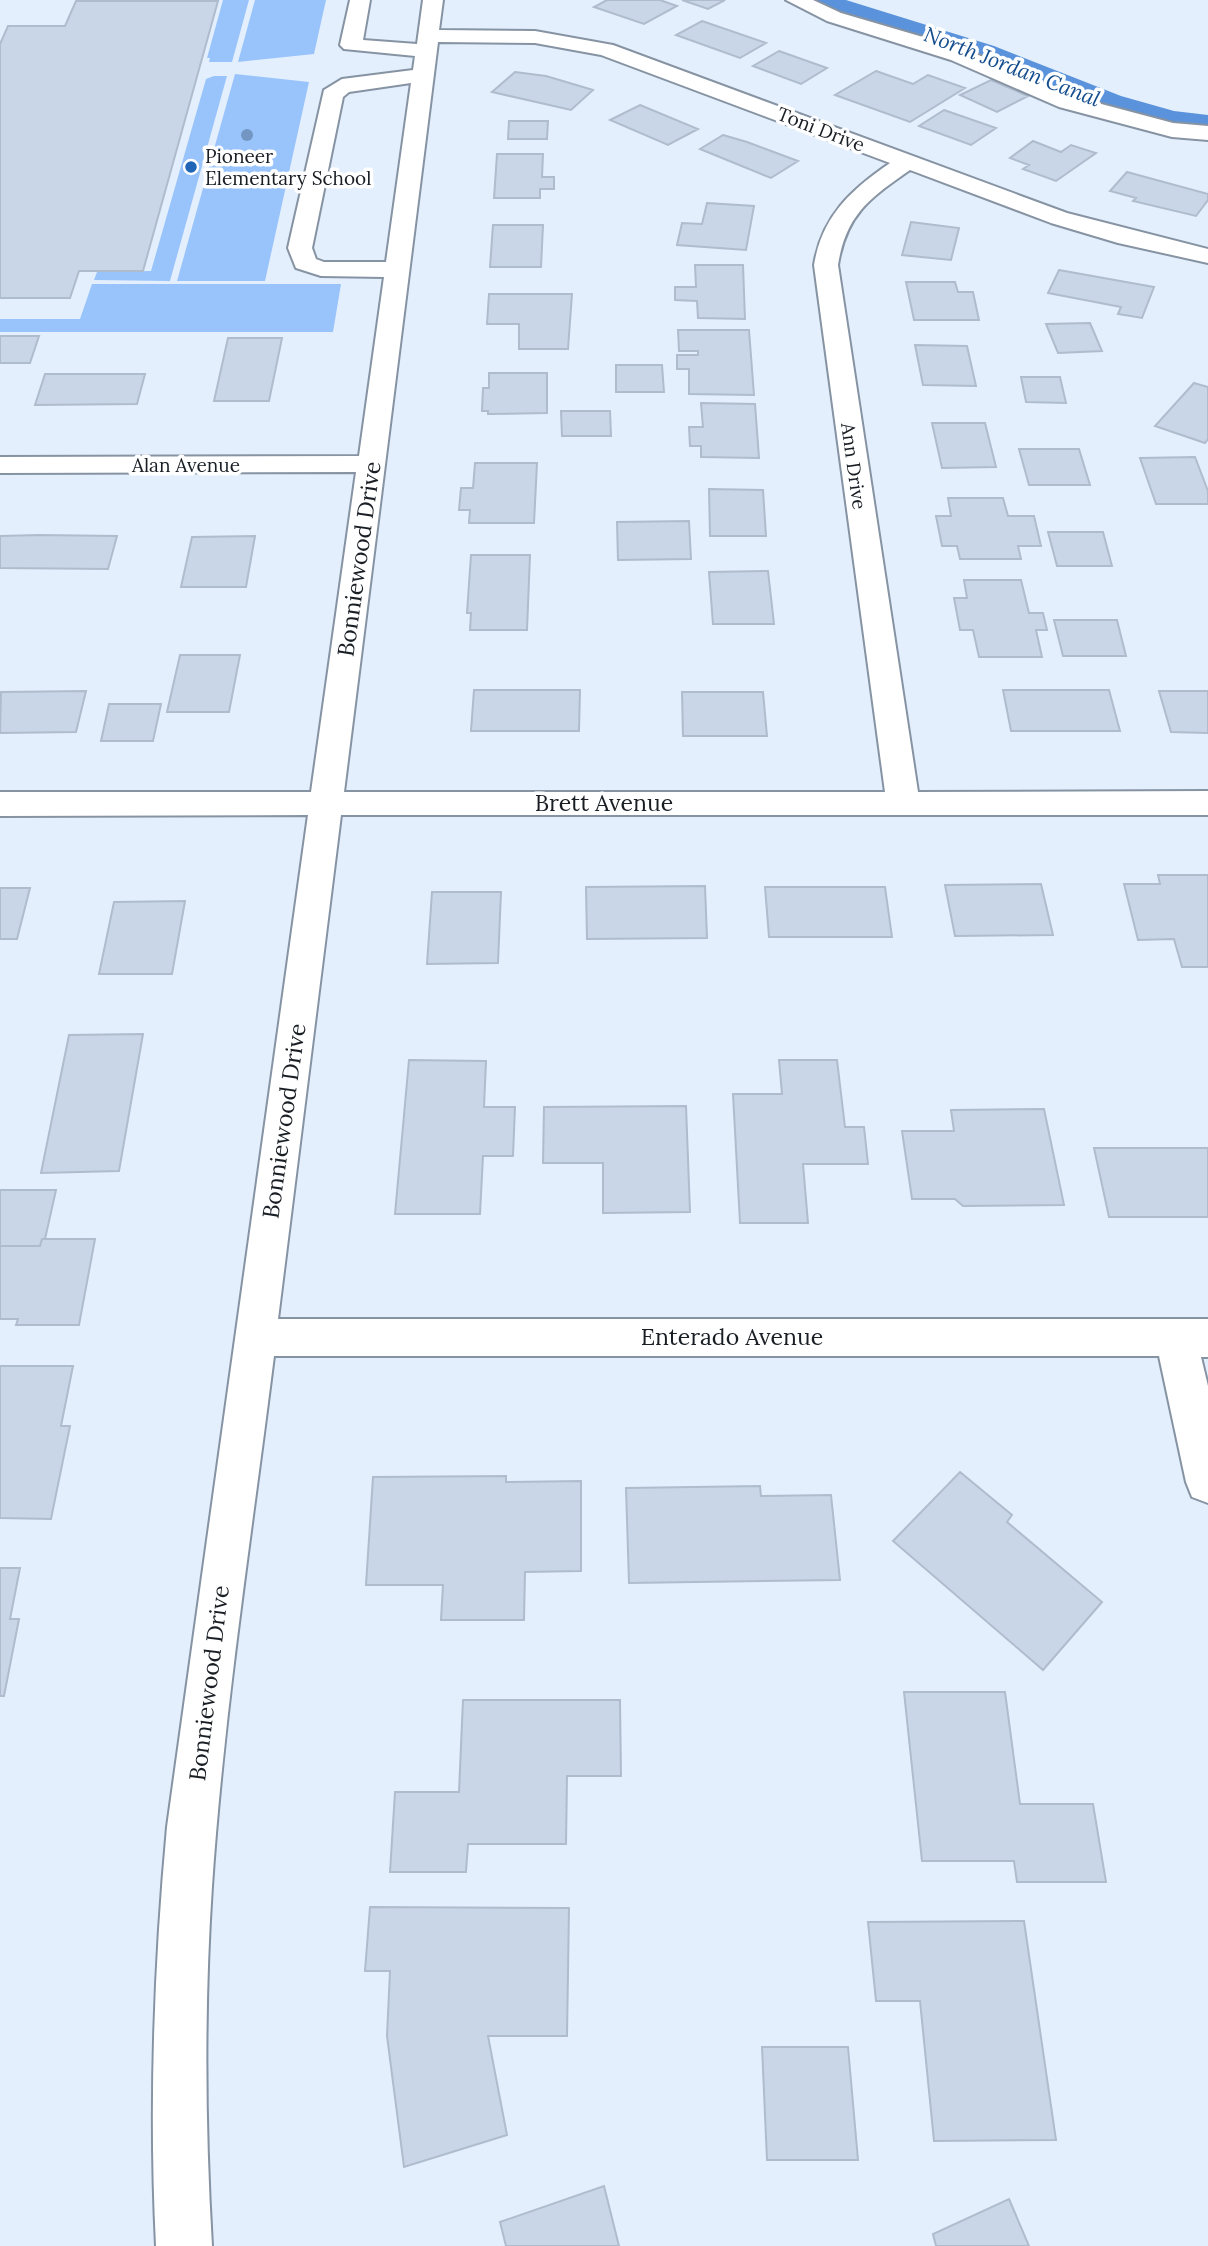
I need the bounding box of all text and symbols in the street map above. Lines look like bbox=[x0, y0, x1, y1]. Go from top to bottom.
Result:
water label: North Jordan Canal bbox=[920, 20, 1104, 113]
street label: Toni Drive bbox=[774, 101, 868, 157]
place label: Pioneer Elementary School bbox=[205, 144, 371, 190]
marker: Pioneer Elementary School bbox=[183, 159, 199, 175]
street label: Ann Drive bbox=[836, 420, 872, 511]
street label: Alan Avenue bbox=[131, 453, 240, 477]
street label: Bonniewood Drive bbox=[330, 459, 387, 658]
street label: Brett Avenue bbox=[535, 788, 673, 817]
street label: Bonniewood Drive bbox=[255, 1021, 312, 1220]
street label: Enterado Avenue bbox=[641, 1322, 823, 1351]
street label: Bonniewood Drive bbox=[182, 1583, 235, 1782]

